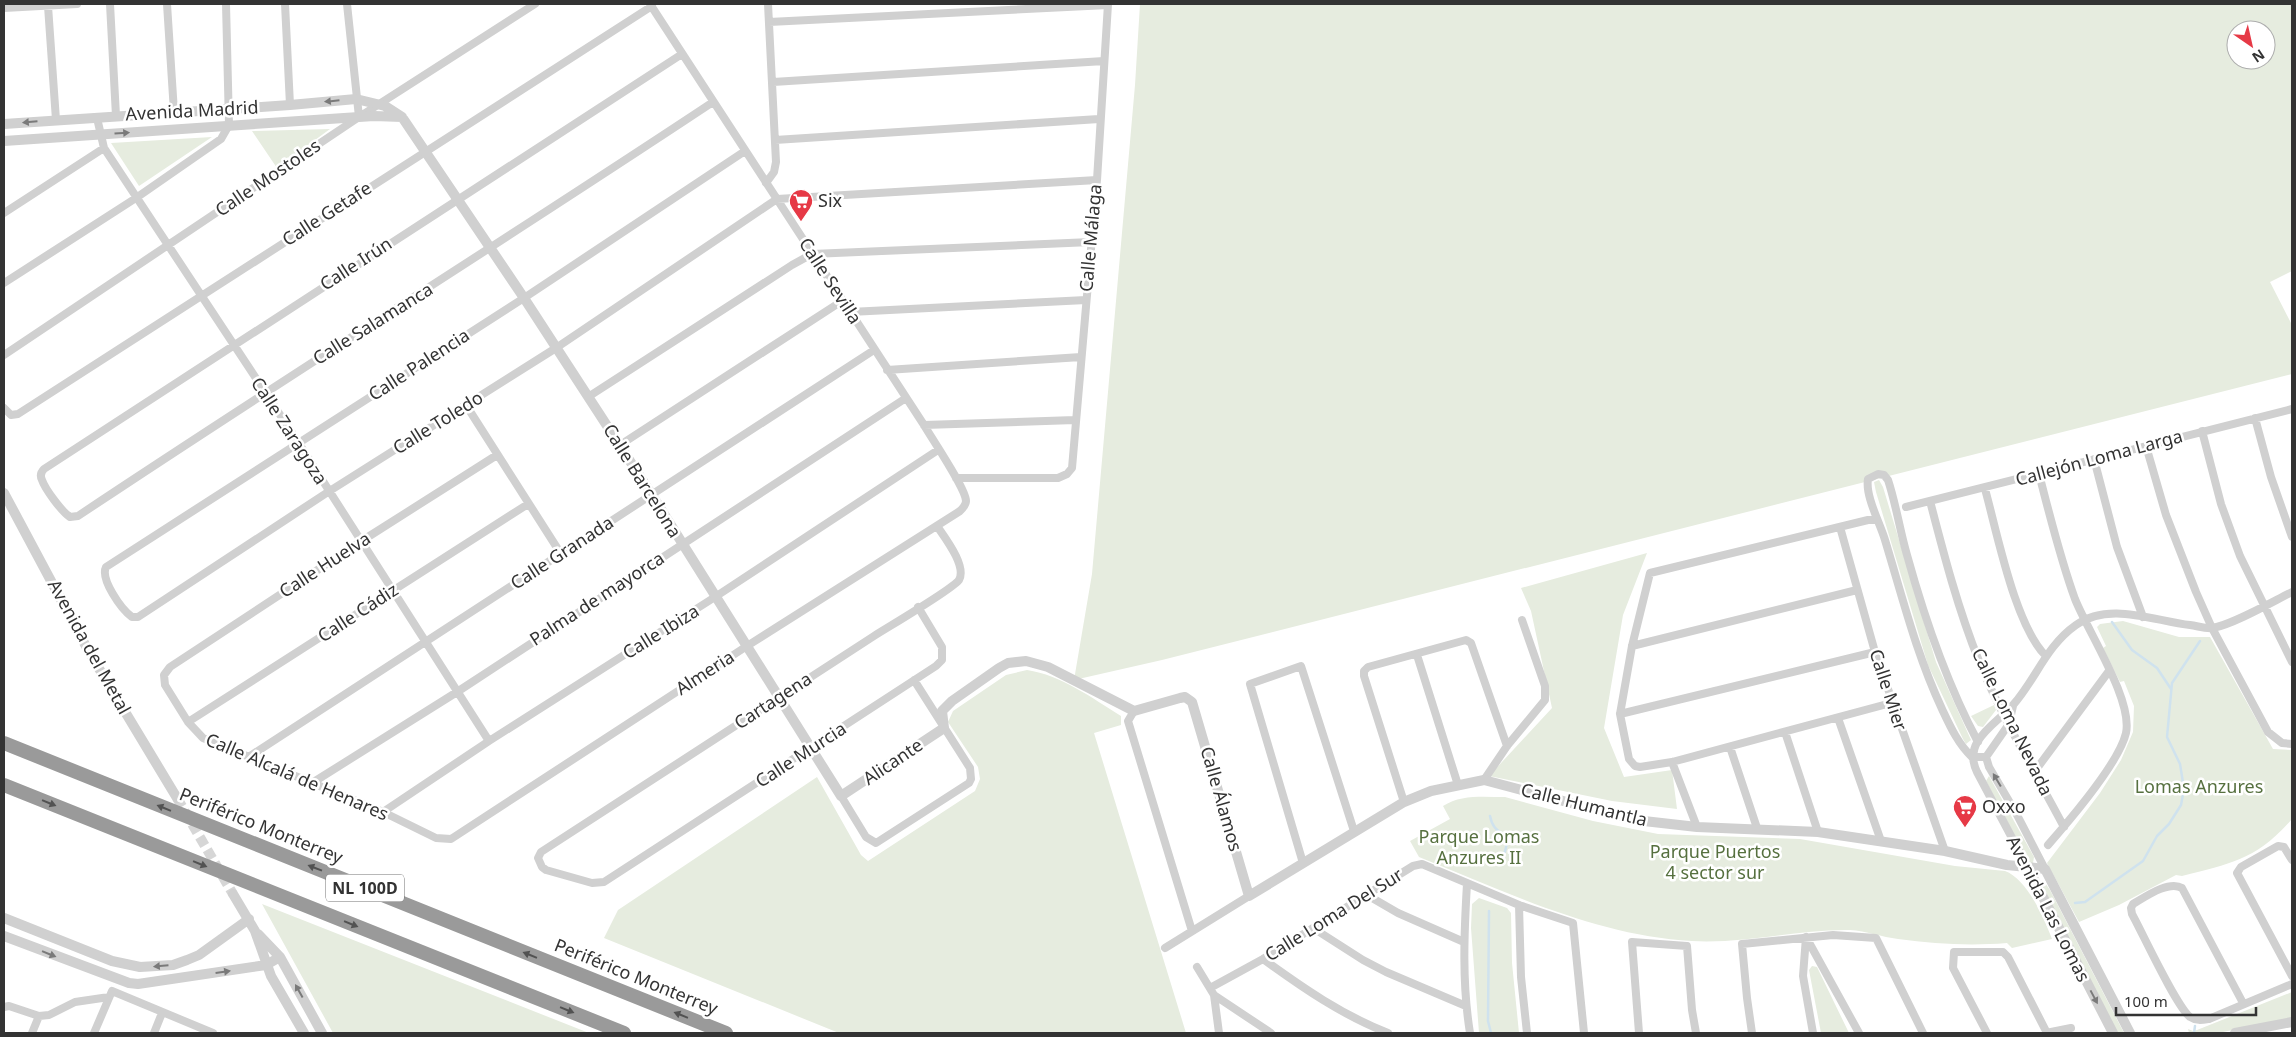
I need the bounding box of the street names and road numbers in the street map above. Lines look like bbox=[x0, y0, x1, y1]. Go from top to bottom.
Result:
street label: Avenida Madrid bbox=[125, 95, 259, 125]
street label: Calle Mostoles bbox=[210, 133, 325, 221]
street label: Calle Getafe bbox=[277, 175, 376, 251]
street label: Calle Málaga bbox=[1073, 183, 1107, 293]
street label: Calle Irún bbox=[315, 231, 396, 295]
street label: Calle Sevilla bbox=[794, 233, 868, 328]
street label: Calle Salamanca bbox=[308, 277, 437, 370]
street label: Calle Palencia bbox=[363, 323, 474, 406]
street label: Calle Zaragoza bbox=[246, 372, 334, 489]
street label: Calle Toledo bbox=[388, 385, 487, 459]
street label: Calle Barcelona bbox=[598, 419, 687, 542]
street label: Callejón Loma Larga bbox=[2012, 423, 2185, 491]
street label: Calle Granada bbox=[505, 510, 618, 594]
street label: Calle Huelva bbox=[274, 526, 375, 603]
street label: Palma de mayorca bbox=[525, 546, 668, 651]
street label: Avenida del Metal bbox=[43, 575, 137, 718]
street label: Calle Cádiz bbox=[313, 577, 402, 647]
street label: Calle Ibiza bbox=[618, 598, 703, 664]
street label: Almeria bbox=[671, 644, 738, 700]
street label: Calle Loma Nevada bbox=[1967, 644, 2059, 799]
street label: Calle Mier bbox=[1865, 646, 1914, 734]
street label: Cartagena bbox=[729, 666, 816, 734]
street label: Calle Murcia bbox=[751, 716, 850, 792]
street label: Calle Alcalá de Henares bbox=[202, 727, 392, 825]
street label: Alicante bbox=[858, 732, 927, 790]
street label: Calle Álamos bbox=[1196, 743, 1248, 854]
street label: Calle Humantla bbox=[1519, 777, 1650, 831]
street label: Periférico Monterrey bbox=[176, 781, 347, 869]
street label: Avenida Las Lomas bbox=[2002, 831, 2096, 986]
street label: Calle Loma Del Sur bbox=[1260, 862, 1408, 966]
road number: NL 100D bbox=[326, 874, 404, 901]
street label: Periférico Monterrey bbox=[551, 932, 722, 1020]

